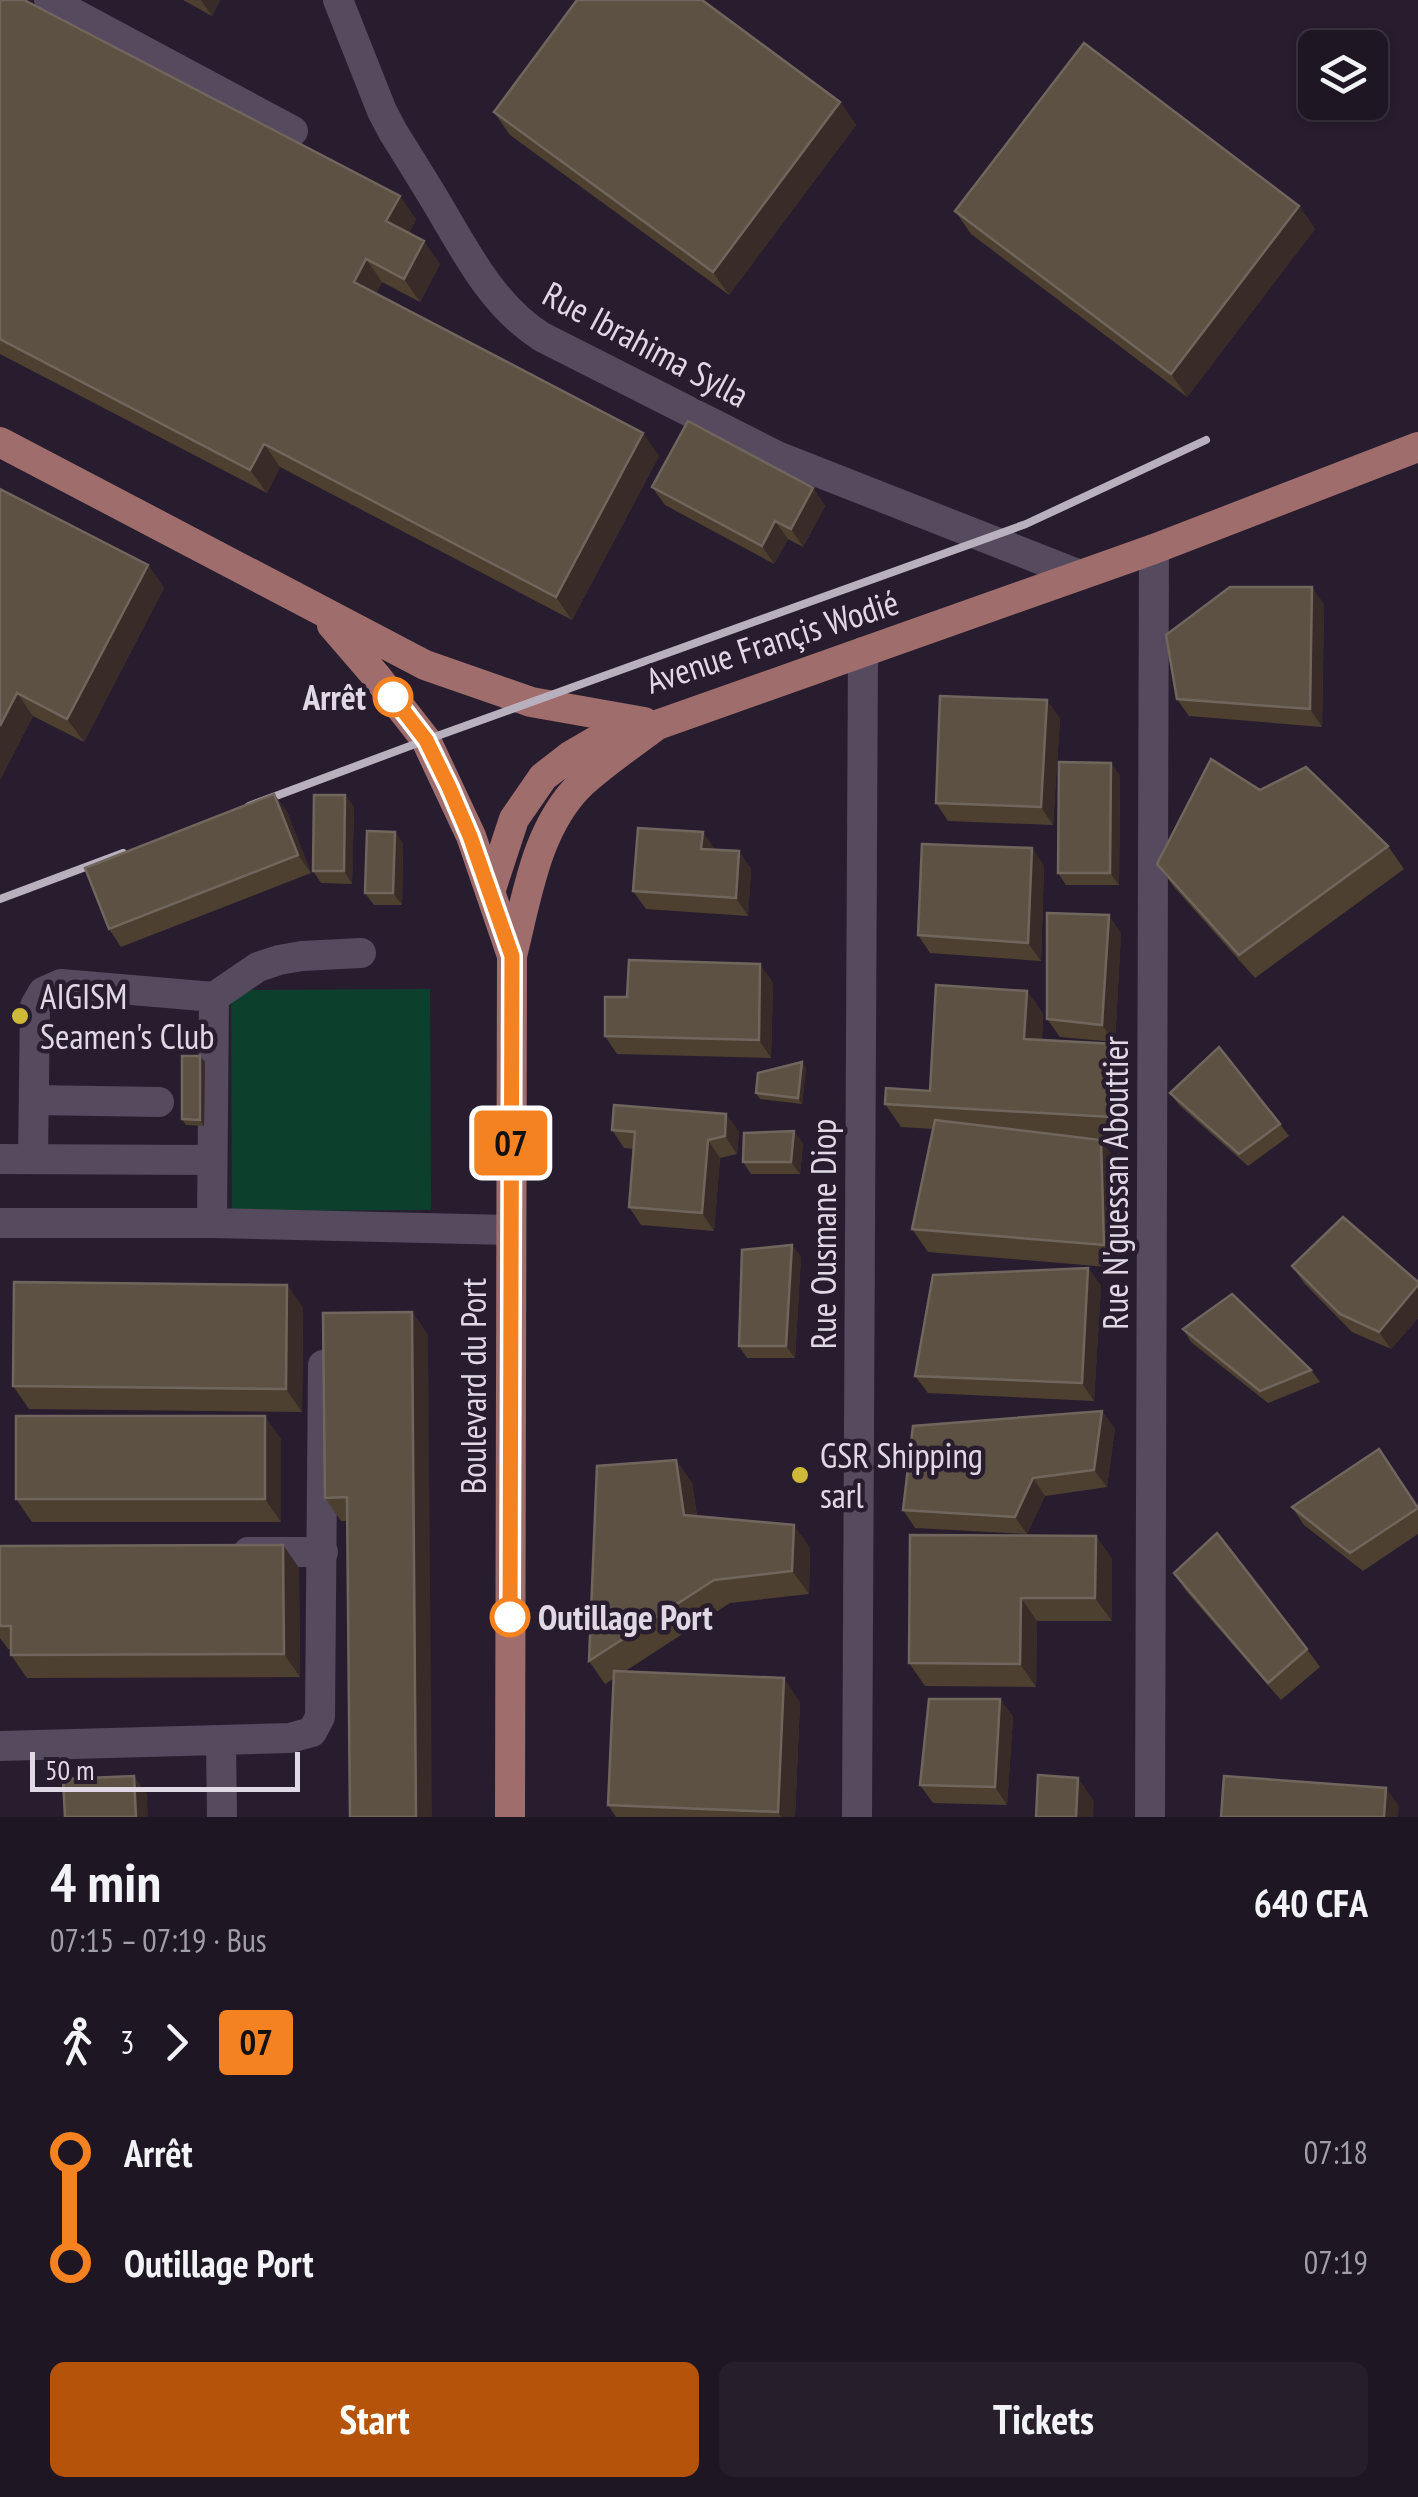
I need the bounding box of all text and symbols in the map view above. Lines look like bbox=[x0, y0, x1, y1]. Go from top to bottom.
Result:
map controls bbox=[1298, 30, 1388, 120]
button: layers bbox=[1298, 30, 1388, 120]
street label: Rue Ibrahima Sylla bbox=[535, 271, 757, 417]
street label: Avenue Françis Wodié bbox=[640, 579, 904, 703]
place label: Arrêt bbox=[302, 674, 366, 720]
marker: Arrêt bbox=[374, 678, 412, 716]
place label: AIGISM Seamen's Club bbox=[40, 973, 214, 1059]
marker: AIGISM Seamen's Club bbox=[9, 1005, 31, 1027]
street label: Rue N'guessan Abouttier bbox=[1092, 1036, 1138, 1330]
line badge: 07 bbox=[466, 1110, 556, 1176]
street label: Rue Ousmane Diop bbox=[800, 1119, 846, 1349]
text: 07 bbox=[494, 1120, 528, 1166]
street label: Boulevard du Port bbox=[450, 1277, 496, 1494]
place label: GSR Shipping sarl bbox=[820, 1432, 983, 1518]
marker: GSR Shipping sarl bbox=[789, 1464, 811, 1486]
place label: Outillage Port bbox=[538, 1594, 713, 1640]
marker: Outillage Port bbox=[491, 1598, 529, 1636]
scale bar bbox=[30, 1747, 300, 1792]
text: 50 m bbox=[45, 1751, 94, 1788]
text: 4 min bbox=[50, 1846, 161, 1917]
text: 640 CFA bbox=[1254, 1878, 1368, 1927]
text: 07:15 – 07:19 · Bus bbox=[50, 1919, 267, 1961]
icon: walk bbox=[50, 2015, 105, 2070]
icon: forward bbox=[149, 2015, 204, 2070]
text: 07 bbox=[239, 2019, 273, 2065]
text: 3 bbox=[120, 2021, 134, 2063]
text: Arrêt bbox=[124, 2128, 193, 2177]
text: 07:18 bbox=[1304, 2131, 1368, 2173]
text: Outillage Port bbox=[124, 2238, 314, 2287]
text: 07:19 bbox=[1304, 2241, 1368, 2283]
button: Start bbox=[50, 2362, 699, 2477]
button: Tickets bbox=[719, 2362, 1368, 2477]

